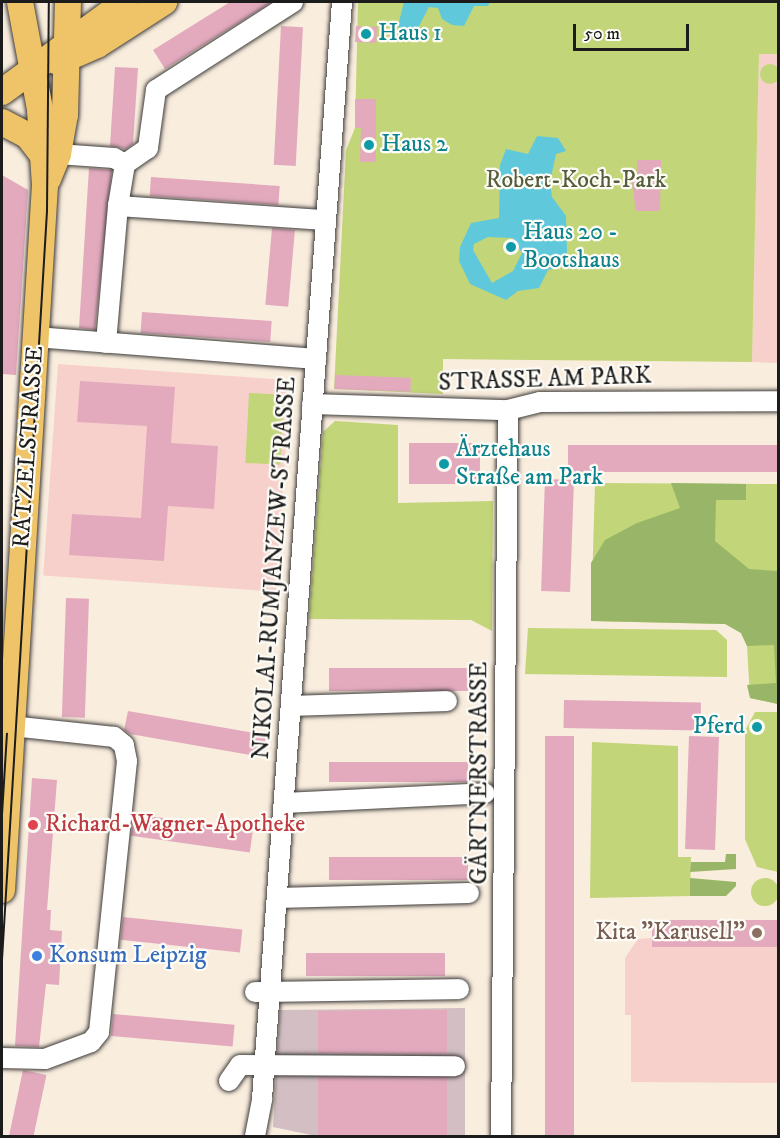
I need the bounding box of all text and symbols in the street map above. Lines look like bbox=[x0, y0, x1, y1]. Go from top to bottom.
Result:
scale bar bbox=[576, 12, 692, 50]
place label: Haus 1 bbox=[378, 20, 442, 48]
text: 50 m bbox=[584, 23, 620, 45]
marker: Haus 1 bbox=[359, 27, 373, 41]
place label: Haus 2 bbox=[381, 131, 448, 159]
marker: Haus 2 bbox=[362, 138, 376, 152]
park label: Robert-Koch-Park bbox=[486, 167, 666, 195]
place label: Haus 20 - Bootshaus bbox=[523, 219, 620, 275]
marker: Haus 20 - Bootshaus bbox=[504, 240, 518, 254]
street label: RATZELSTRASSE bbox=[8, 345, 50, 549]
street label: STRASSE AM PARK bbox=[438, 362, 652, 398]
street label: NIKOLAI-RUMJANZEW-STRASSE bbox=[247, 376, 303, 760]
place label: Ärztehaus Straße am Park bbox=[456, 436, 603, 492]
marker: Ärztehaus Straße am Park bbox=[437, 457, 451, 471]
street label: GÄRTNERSTRASSE bbox=[466, 661, 494, 885]
place label: Pferd bbox=[693, 713, 745, 741]
marker: Pferd bbox=[750, 720, 764, 734]
place label: Richard-Wagner-Apotheke bbox=[45, 811, 305, 839]
marker: Richard-Wagner-Apotheke bbox=[26, 818, 40, 832]
place label: Kita "Karusell" bbox=[595, 919, 745, 947]
marker: Kita "Karusell" bbox=[750, 926, 764, 940]
place label: Konsum Leipzig bbox=[49, 942, 206, 970]
marker: Konsum Leipzig bbox=[30, 949, 44, 963]

